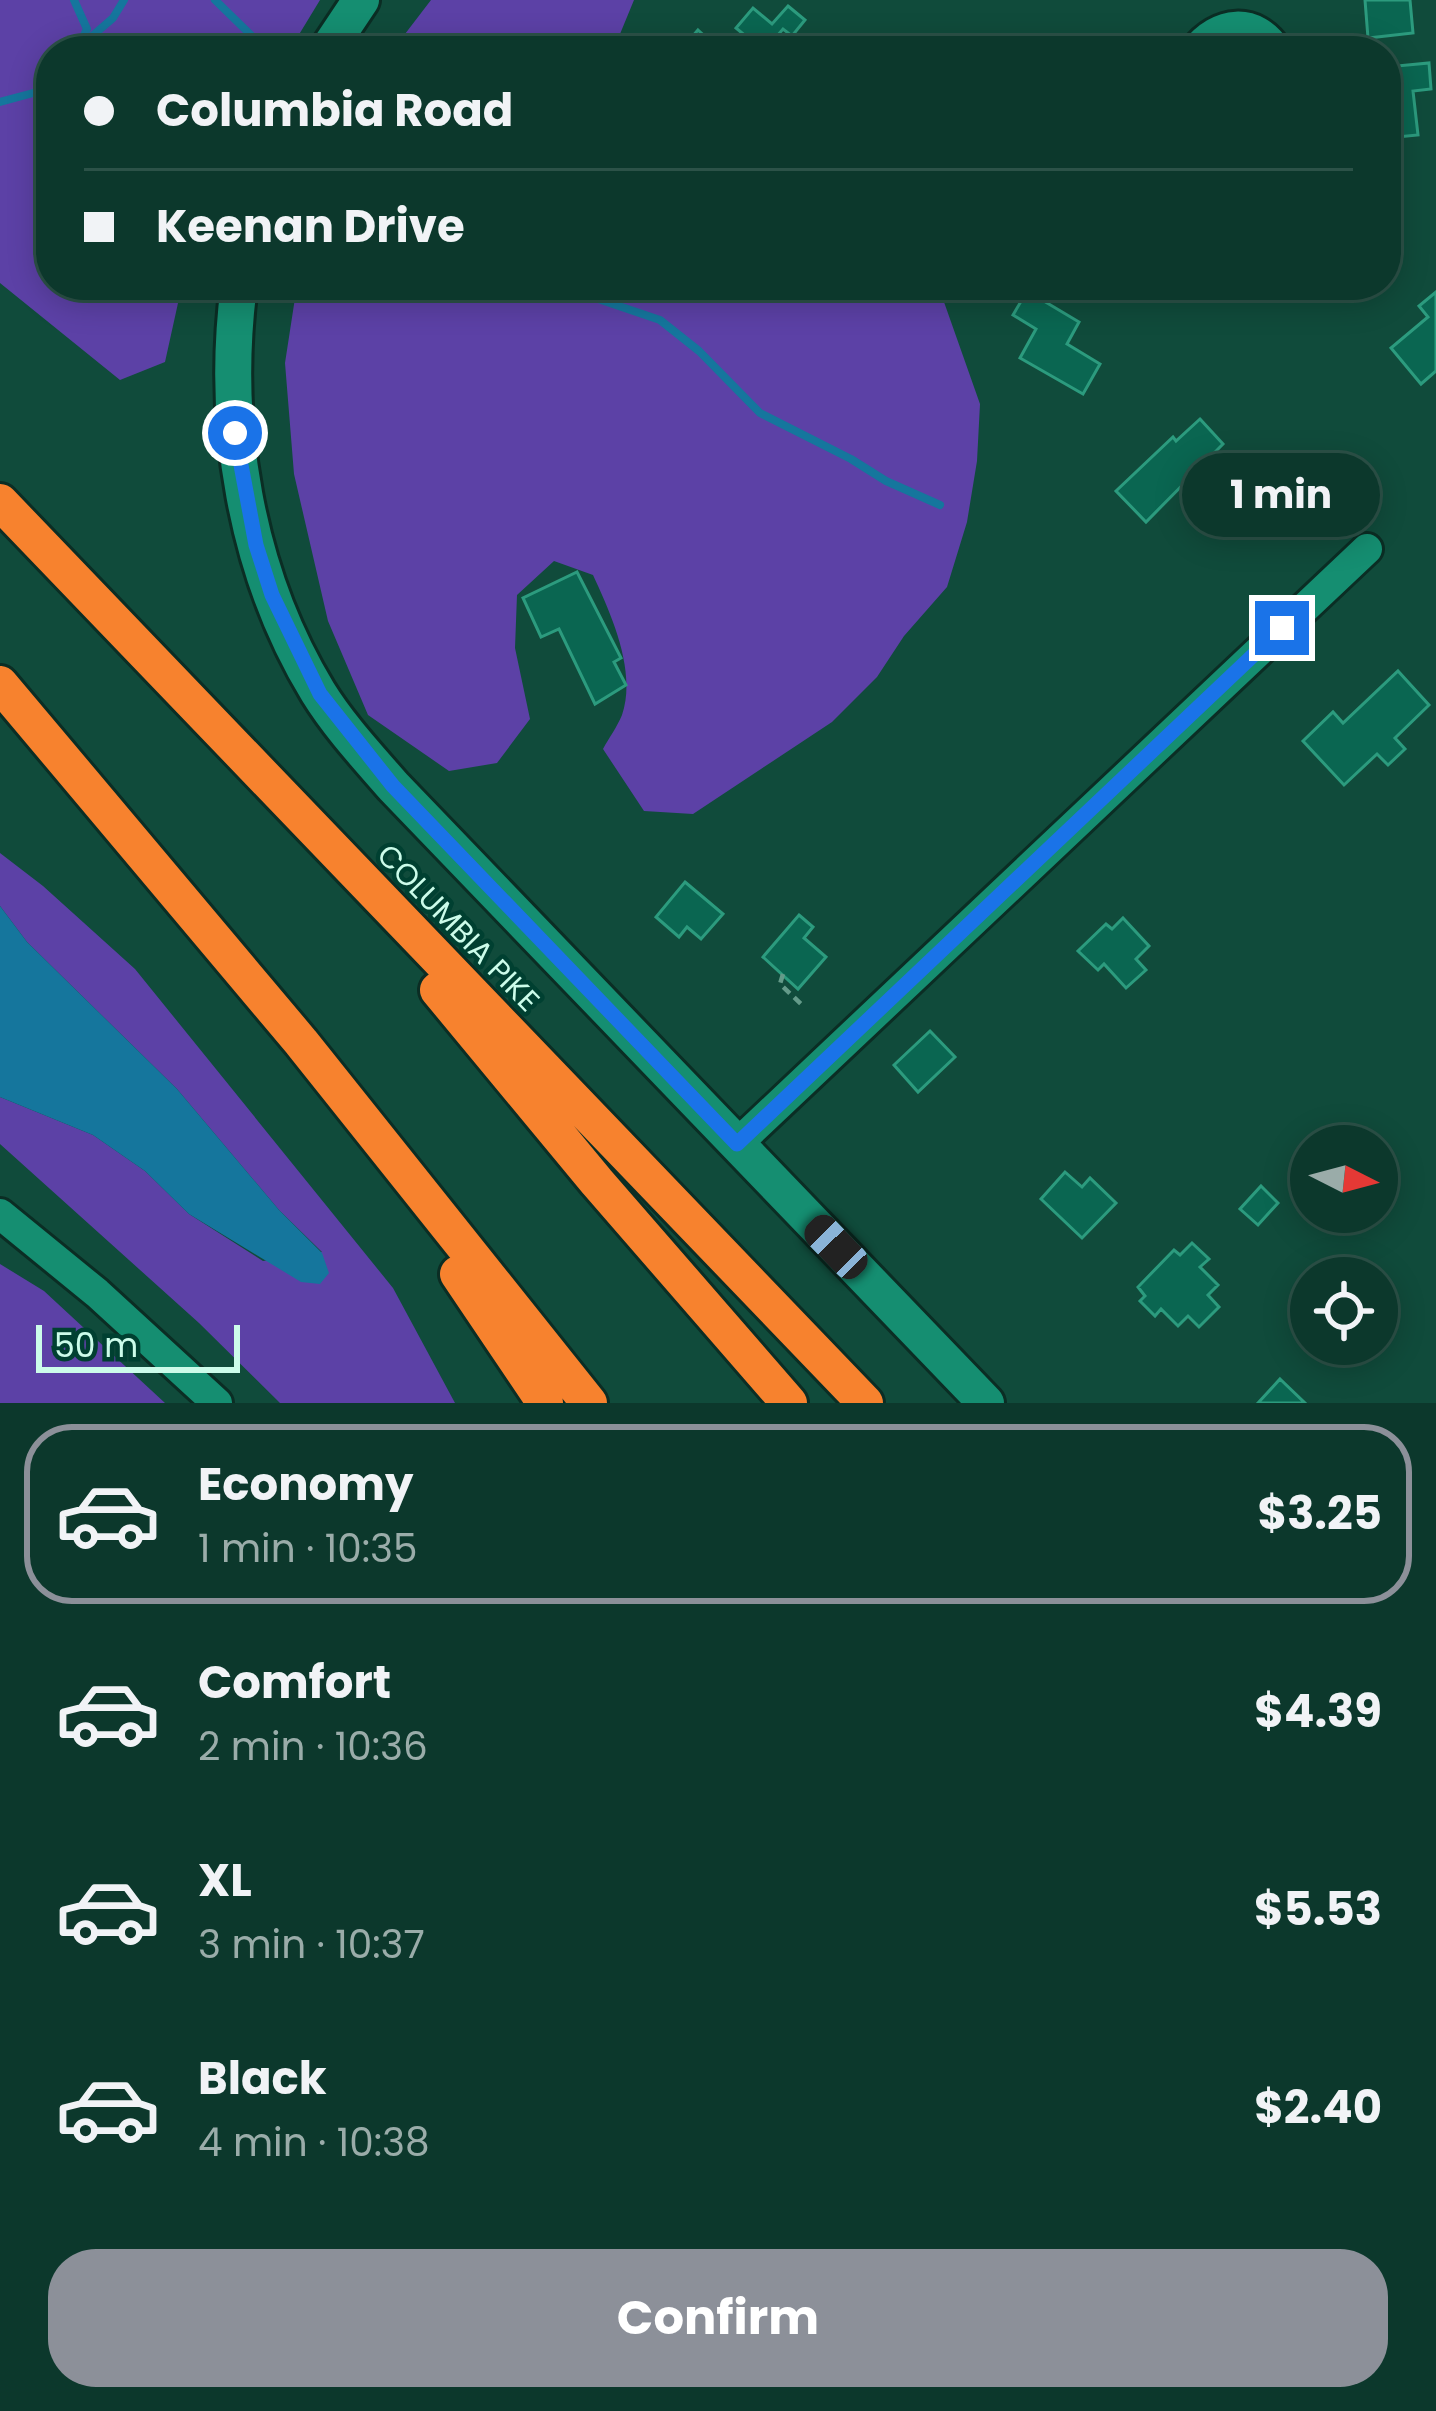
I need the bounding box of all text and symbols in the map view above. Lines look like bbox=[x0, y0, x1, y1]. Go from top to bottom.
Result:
text: Columbia Road bbox=[156, 79, 513, 142]
text: Keenan Drive bbox=[156, 195, 465, 258]
route start bbox=[208, 406, 262, 460]
callout: 1 min bbox=[1183, 454, 1381, 538]
text: 1 min bbox=[1230, 467, 1332, 522]
route end bbox=[1255, 601, 1309, 655]
street label: COLUMBIA PIKE bbox=[367, 834, 550, 1021]
north arrow bbox=[1290, 1125, 1398, 1233]
map controls bbox=[1290, 1125, 1398, 1365]
car bbox=[798, 1209, 874, 1285]
button: locate bbox=[1290, 1257, 1398, 1365]
scale bar bbox=[36, 1319, 240, 1372]
text: 50 m bbox=[54, 1322, 138, 1369]
text: Economy bbox=[198, 1453, 413, 1516]
icon: car bbox=[54, 1460, 162, 1568]
text: $3.25 bbox=[1258, 1482, 1382, 1545]
text: 1 min · 10:35 bbox=[198, 1521, 417, 1576]
text: Comfort bbox=[198, 1651, 391, 1714]
icon: car bbox=[54, 1658, 162, 1766]
text: $4.39 bbox=[1254, 1680, 1382, 1743]
text: 2 min · 10:36 bbox=[198, 1719, 428, 1774]
text: XL bbox=[198, 1849, 252, 1912]
icon: car bbox=[54, 1856, 162, 1964]
text: $5.53 bbox=[1254, 1878, 1382, 1941]
text: 3 min · 10:37 bbox=[198, 1917, 425, 1972]
text: Black bbox=[198, 2047, 327, 2110]
icon: car bbox=[54, 2054, 162, 2162]
text: $2.40 bbox=[1254, 2076, 1382, 2139]
text: 4 min · 10:38 bbox=[198, 2115, 430, 2170]
button: Confirm bbox=[48, 2249, 1388, 2387]

